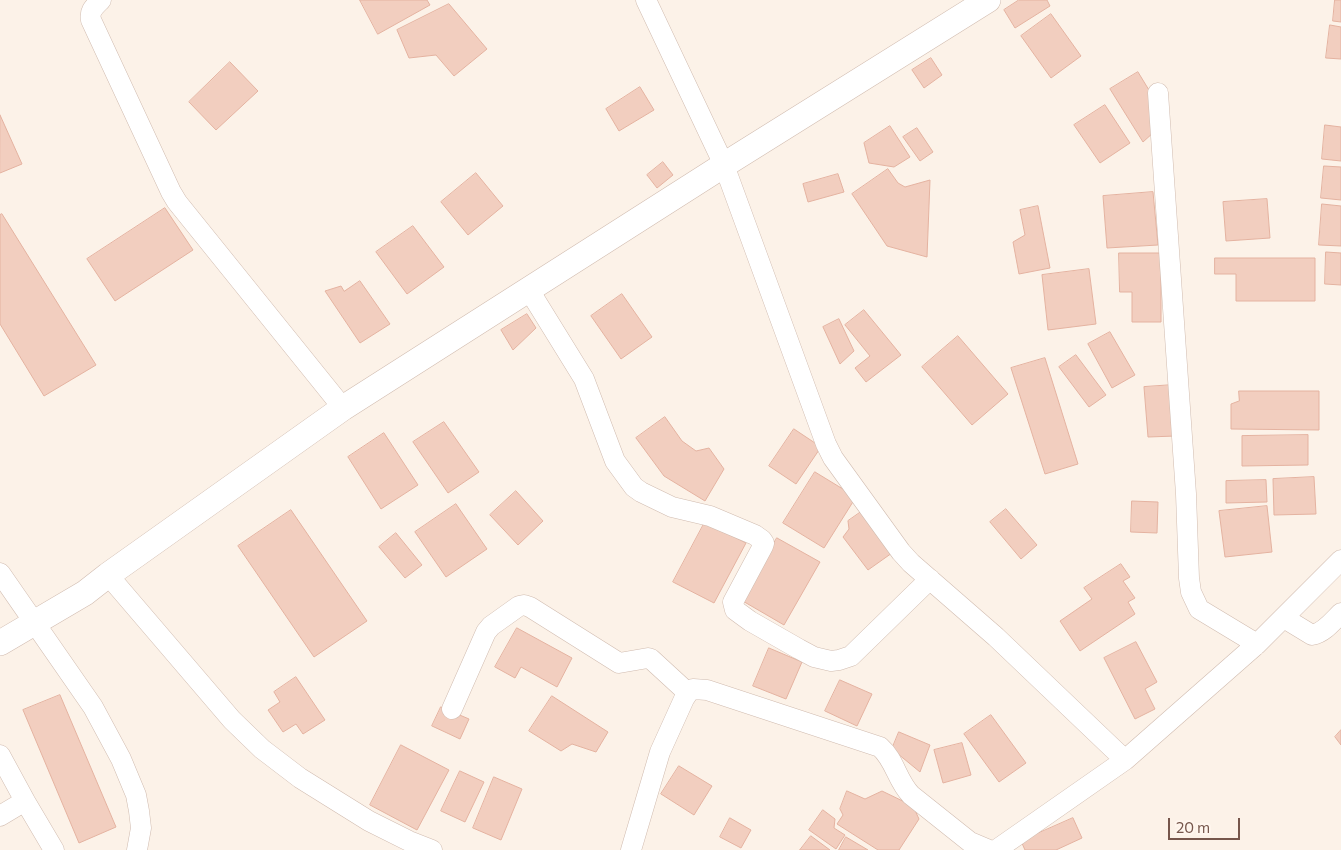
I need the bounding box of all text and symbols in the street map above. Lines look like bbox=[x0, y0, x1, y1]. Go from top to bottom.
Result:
scale bar bbox=[1171, 808, 1244, 840]
text: 20 m bbox=[1176, 818, 1210, 836]

